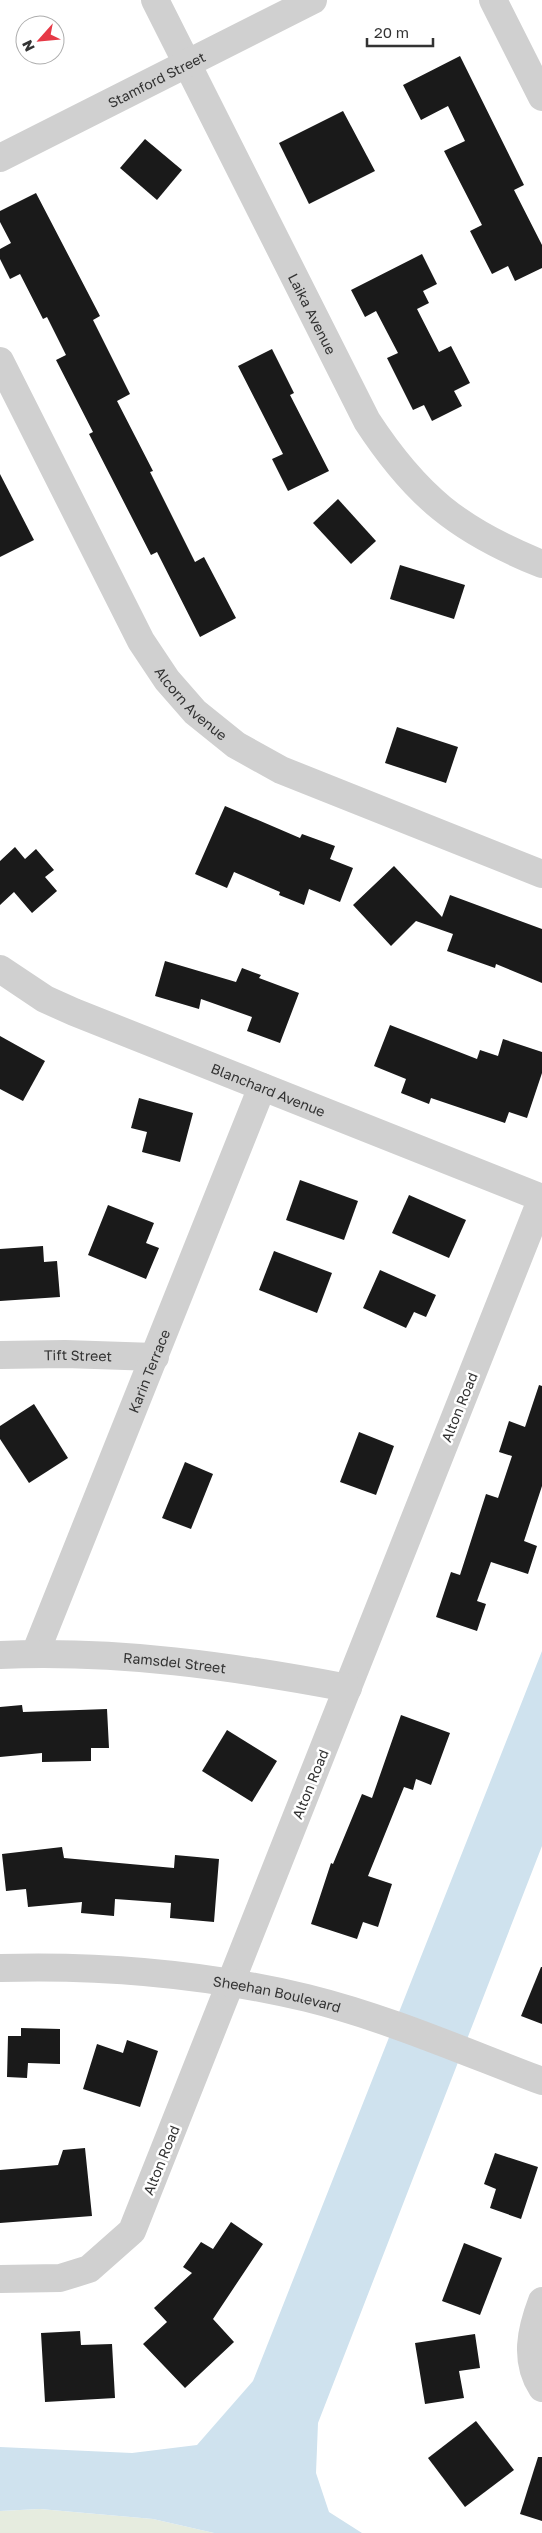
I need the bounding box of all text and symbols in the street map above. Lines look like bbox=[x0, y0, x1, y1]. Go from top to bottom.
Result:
north arrow bbox=[15, 15, 65, 65]
scale bar bbox=[367, 15, 433, 47]
text: 20 m bbox=[374, 23, 409, 41]
text: N bbox=[18, 38, 38, 55]
street label: Stamford Street bbox=[105, 47, 208, 111]
street label: Laika Avenue bbox=[285, 270, 340, 357]
street label: Alcorn Avenue bbox=[152, 663, 231, 743]
street label: Blanchard Avenue bbox=[209, 1059, 328, 1120]
street label: Karin Terrace bbox=[124, 1326, 173, 1415]
street label: Tift Street bbox=[44, 1345, 112, 1364]
street label: Alton Road bbox=[437, 1370, 481, 1444]
street label: Ramsdel Street bbox=[123, 1648, 227, 1676]
street label: Alton Road bbox=[288, 1747, 332, 1821]
street label: Sheehan Boulevard bbox=[212, 1972, 343, 2015]
street label: Alton Road bbox=[139, 2123, 183, 2197]

